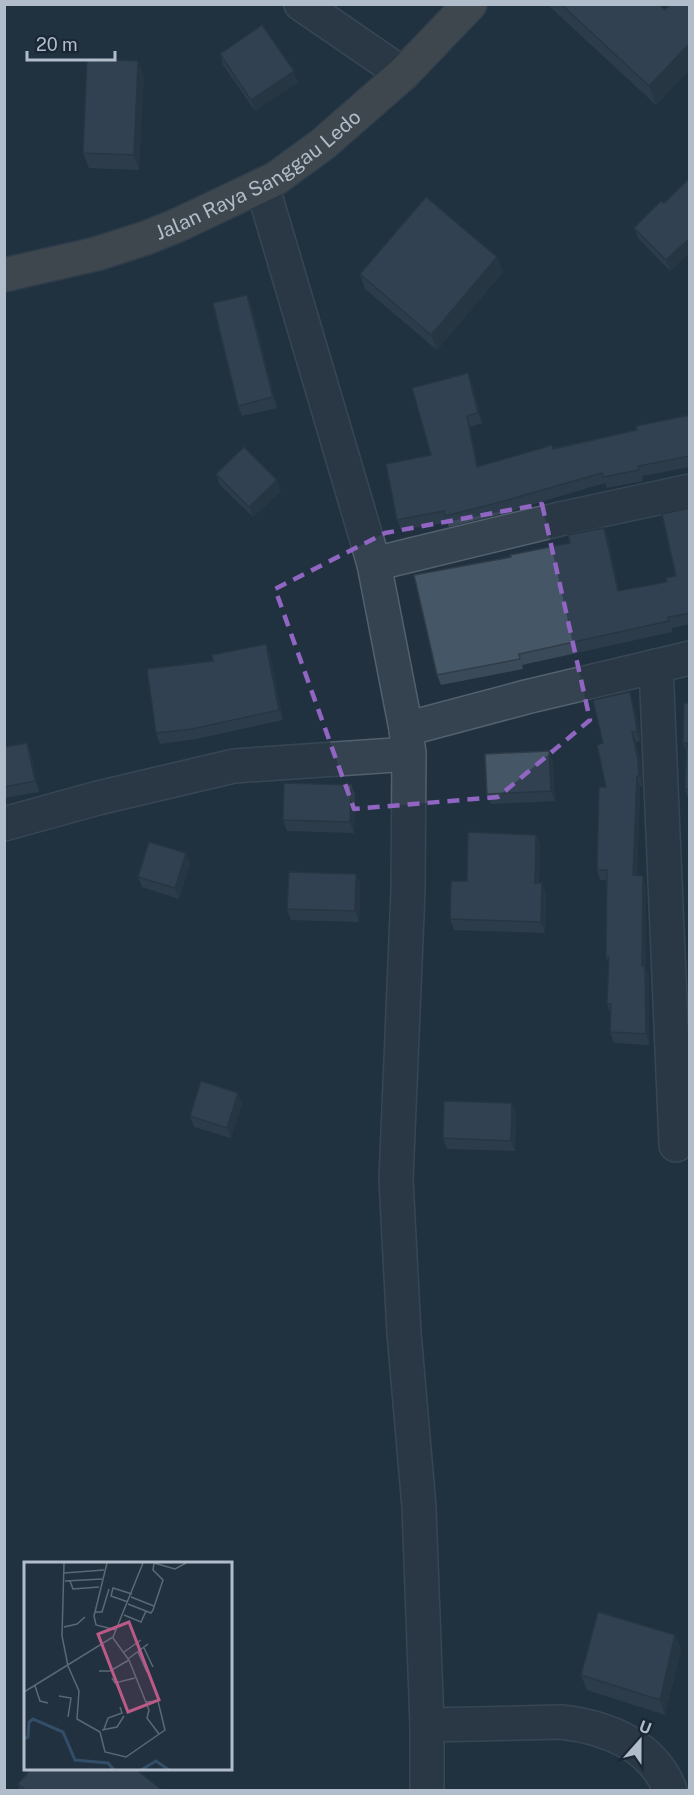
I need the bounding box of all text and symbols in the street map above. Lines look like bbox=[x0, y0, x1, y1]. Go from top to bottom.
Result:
scale bar bbox=[27, 24, 116, 62]
text: 20 m bbox=[36, 34, 78, 55]
street label: Jalan Raya Sanggau Ledo bbox=[152, 105, 366, 245]
inset map bbox=[24, 1562, 232, 1771]
north arrow bbox=[610, 1711, 670, 1771]
text: U bbox=[636, 1717, 654, 1738]

